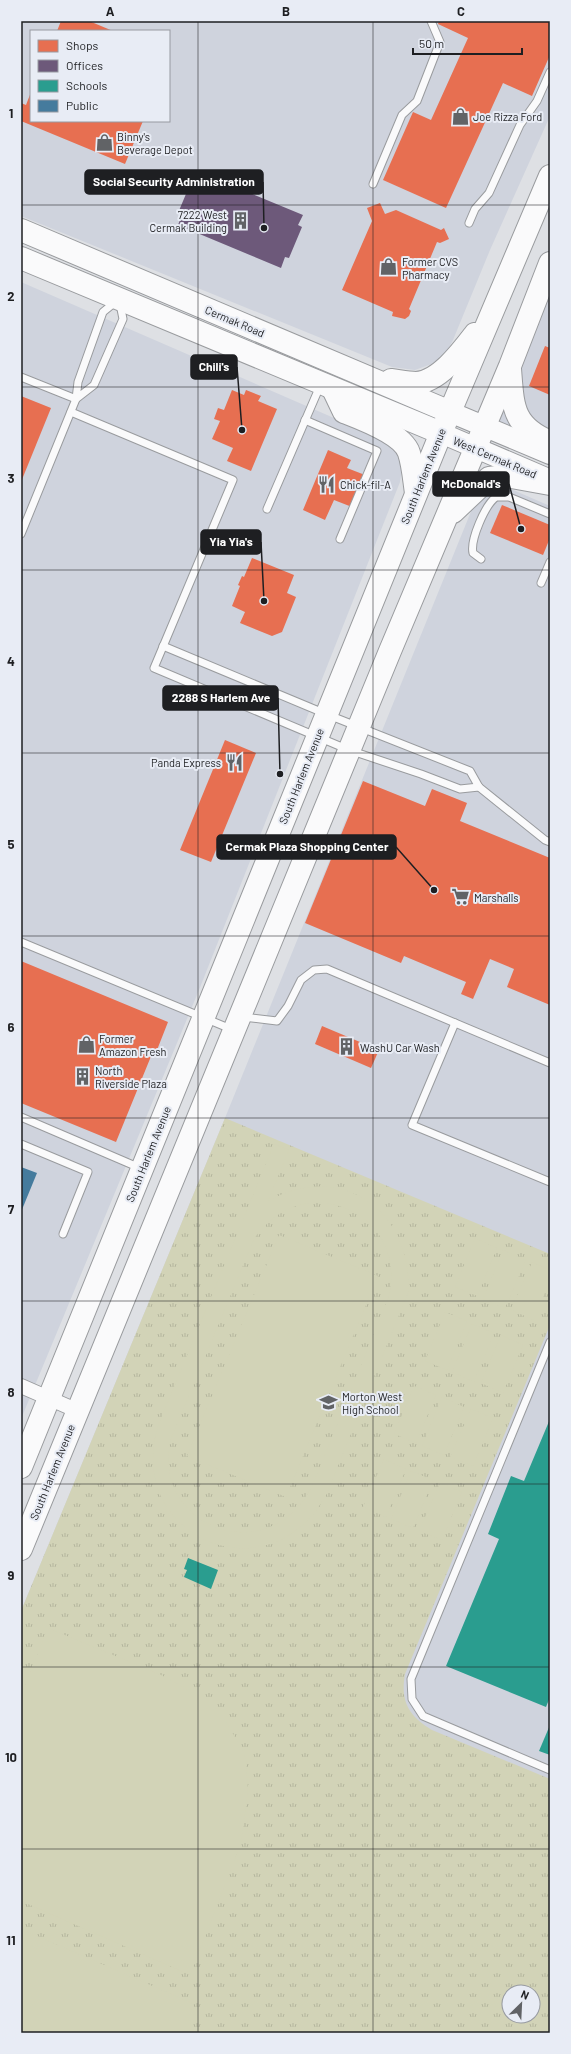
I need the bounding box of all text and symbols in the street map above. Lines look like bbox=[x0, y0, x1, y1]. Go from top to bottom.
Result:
text: A bbox=[106, 3, 115, 19]
text: B bbox=[282, 3, 290, 19]
text: C bbox=[457, 3, 465, 19]
legend bbox=[30, 30, 170, 122]
scale bar bbox=[413, 30, 522, 56]
text: 50 m bbox=[419, 36, 444, 50]
text: Shops bbox=[66, 38, 99, 52]
text: Offices bbox=[66, 58, 103, 72]
text: Schools bbox=[66, 78, 107, 92]
text: Public bbox=[66, 98, 98, 112]
text: 1 bbox=[9, 105, 13, 121]
shop icon: Joe Rizza Ford bbox=[450, 106, 470, 126]
place label: Joe Rizza Ford bbox=[473, 110, 542, 123]
place label: Binny's Beverage Depot bbox=[117, 130, 193, 156]
shop icon: Binny's Beverage Depot bbox=[94, 132, 114, 152]
callout: Social Security Administration bbox=[85, 170, 263, 194]
text: Social Security Administration bbox=[93, 174, 255, 188]
place label: 7222 West Cermak Building bbox=[149, 208, 227, 234]
building icon: 7222 West Cermak Building bbox=[230, 210, 250, 230]
place label: Former CVS Pharmacy bbox=[402, 255, 458, 281]
shop icon: Former CVS Pharmacy bbox=[379, 257, 399, 277]
text: 2 bbox=[7, 288, 15, 304]
street label: Cermak Road bbox=[203, 303, 267, 339]
callout: Chili's bbox=[191, 355, 237, 379]
text: Chili's bbox=[199, 359, 229, 373]
street label: South Harlem Avenue bbox=[398, 426, 448, 526]
street label: West Cermak Road bbox=[451, 434, 539, 480]
text: 3 bbox=[7, 470, 15, 486]
callout: McDonald's bbox=[433, 472, 509, 496]
restaurant icon: Chick-fil-A bbox=[317, 474, 337, 494]
text: McDonald's bbox=[441, 476, 501, 490]
place label: Chick-fil-A bbox=[340, 478, 391, 491]
callout: Yia Yia's bbox=[201, 530, 261, 554]
text: Yia Yia's bbox=[209, 534, 253, 548]
text: 4 bbox=[7, 653, 15, 669]
callout: 2288 S Harlem Ave bbox=[163, 686, 278, 710]
text: 2288 S Harlem Ave bbox=[172, 690, 271, 704]
street label: South Harlem Avenue bbox=[276, 726, 326, 826]
restaurant icon: Panda Express bbox=[224, 752, 244, 772]
place label: Panda Express bbox=[151, 756, 221, 769]
callout: Cermak Plaza Shopping Center bbox=[217, 835, 396, 859]
text: 5 bbox=[7, 836, 15, 852]
text: Cermak Plaza Shopping Center bbox=[226, 839, 389, 853]
supermarket icon: Marshalls bbox=[451, 887, 471, 907]
place label: Marshalls bbox=[474, 891, 519, 904]
text: 6 bbox=[8, 1019, 15, 1035]
place label: Former Amazon Fresh bbox=[99, 1032, 167, 1058]
shop icon: Former Amazon Fresh bbox=[76, 1034, 96, 1054]
building icon: WashU Car Wash bbox=[337, 1037, 357, 1057]
place label: WashU Car Wash bbox=[360, 1041, 440, 1054]
place label: North Riverside Plaza bbox=[95, 1064, 167, 1090]
building icon: North Riverside Plaza bbox=[72, 1066, 92, 1086]
street label: South Harlem Avenue bbox=[123, 1104, 173, 1204]
text: 7 bbox=[8, 1201, 15, 1217]
text: 8 bbox=[7, 1384, 15, 1400]
place label: Morton West High School bbox=[342, 1390, 402, 1416]
school or university icon: Morton West High School bbox=[319, 1392, 339, 1412]
street label: South Harlem Avenue bbox=[27, 1422, 77, 1522]
text: 9 bbox=[8, 1567, 15, 1583]
text: 10 bbox=[5, 1749, 17, 1765]
text: 11 bbox=[6, 1932, 16, 1948]
north arrow bbox=[501, 1984, 541, 2024]
text: N bbox=[519, 1987, 531, 2002]

